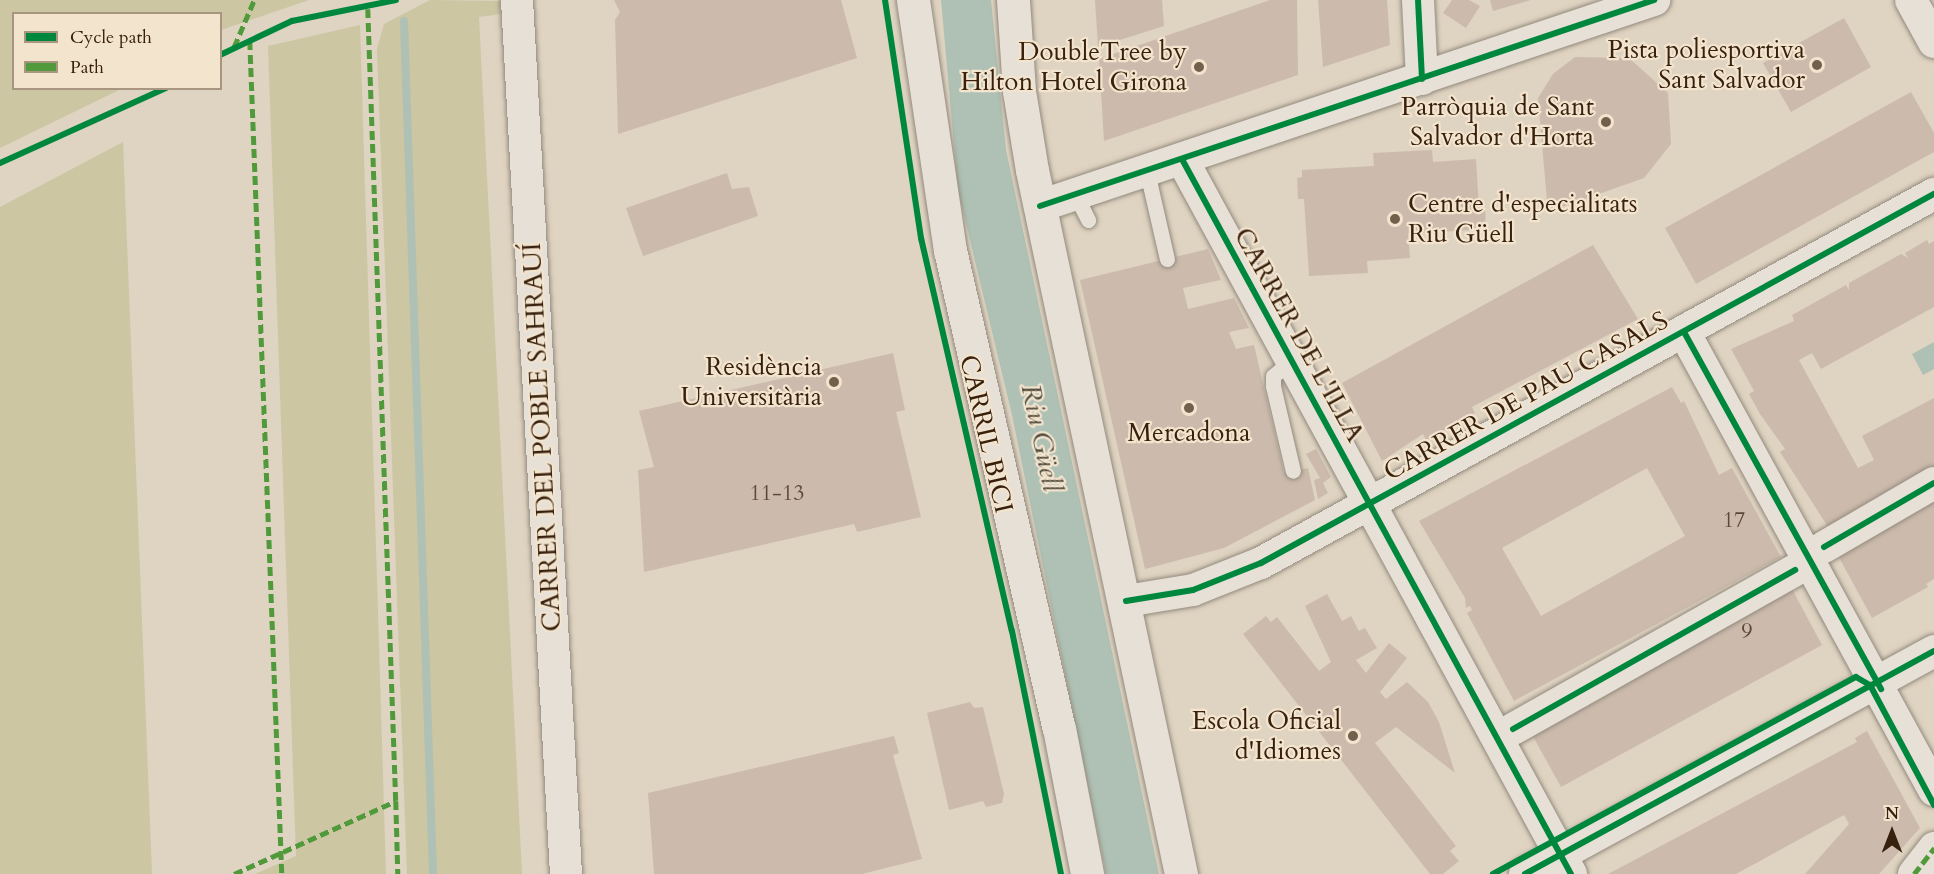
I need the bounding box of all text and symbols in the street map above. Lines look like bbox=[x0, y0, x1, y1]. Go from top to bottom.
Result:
legend bbox=[12, 12, 222, 90]
text: Cycle path bbox=[70, 25, 152, 50]
place label: Pista poliesportiva Sant Salvador bbox=[1608, 34, 1805, 96]
place label: DoubleTree by Hilton Hotel Girona bbox=[960, 36, 1187, 98]
text: Path bbox=[70, 55, 104, 80]
marker: Pista poliesportiva Sant Salvador bbox=[1810, 58, 1824, 72]
marker: DoubleTree by Hilton Hotel Girona bbox=[1192, 60, 1206, 74]
place label: Parròquia de Sant Salvador d'Horta bbox=[1401, 91, 1594, 152]
marker: Parròquia de Sant Salvador d'Horta bbox=[1599, 115, 1613, 129]
place label: Centre d'especialitats Riu Güell bbox=[1408, 188, 1638, 249]
marker: Centre d'especialitats Riu Güell bbox=[1386, 210, 1404, 228]
street label: CARRER DE L'ILLA bbox=[1227, 222, 1371, 448]
street label: CARRER DEL POBLE SAHRAUÍ bbox=[516, 242, 568, 632]
street label: CARRER DE PAU CASALS bbox=[1378, 305, 1674, 487]
place label: Residència Universitària bbox=[681, 351, 822, 412]
street label: CARRIL BICI bbox=[953, 352, 1019, 516]
marker: Residència Universitària bbox=[827, 375, 841, 389]
water label: Riu Güell bbox=[1014, 381, 1068, 495]
marker: Mercadona bbox=[1182, 401, 1196, 415]
place label: Mercadona bbox=[1128, 417, 1250, 449]
house number: 11-13 bbox=[750, 481, 804, 507]
house number: 17 bbox=[1723, 508, 1745, 534]
house number: 9 bbox=[1741, 619, 1753, 645]
place label: Escola Oficial d'Idiomes bbox=[1191, 705, 1341, 766]
marker: Escola Oficial d'Idiomes bbox=[1346, 729, 1360, 743]
north arrow bbox=[1862, 802, 1922, 862]
text: N bbox=[1885, 803, 1899, 825]

